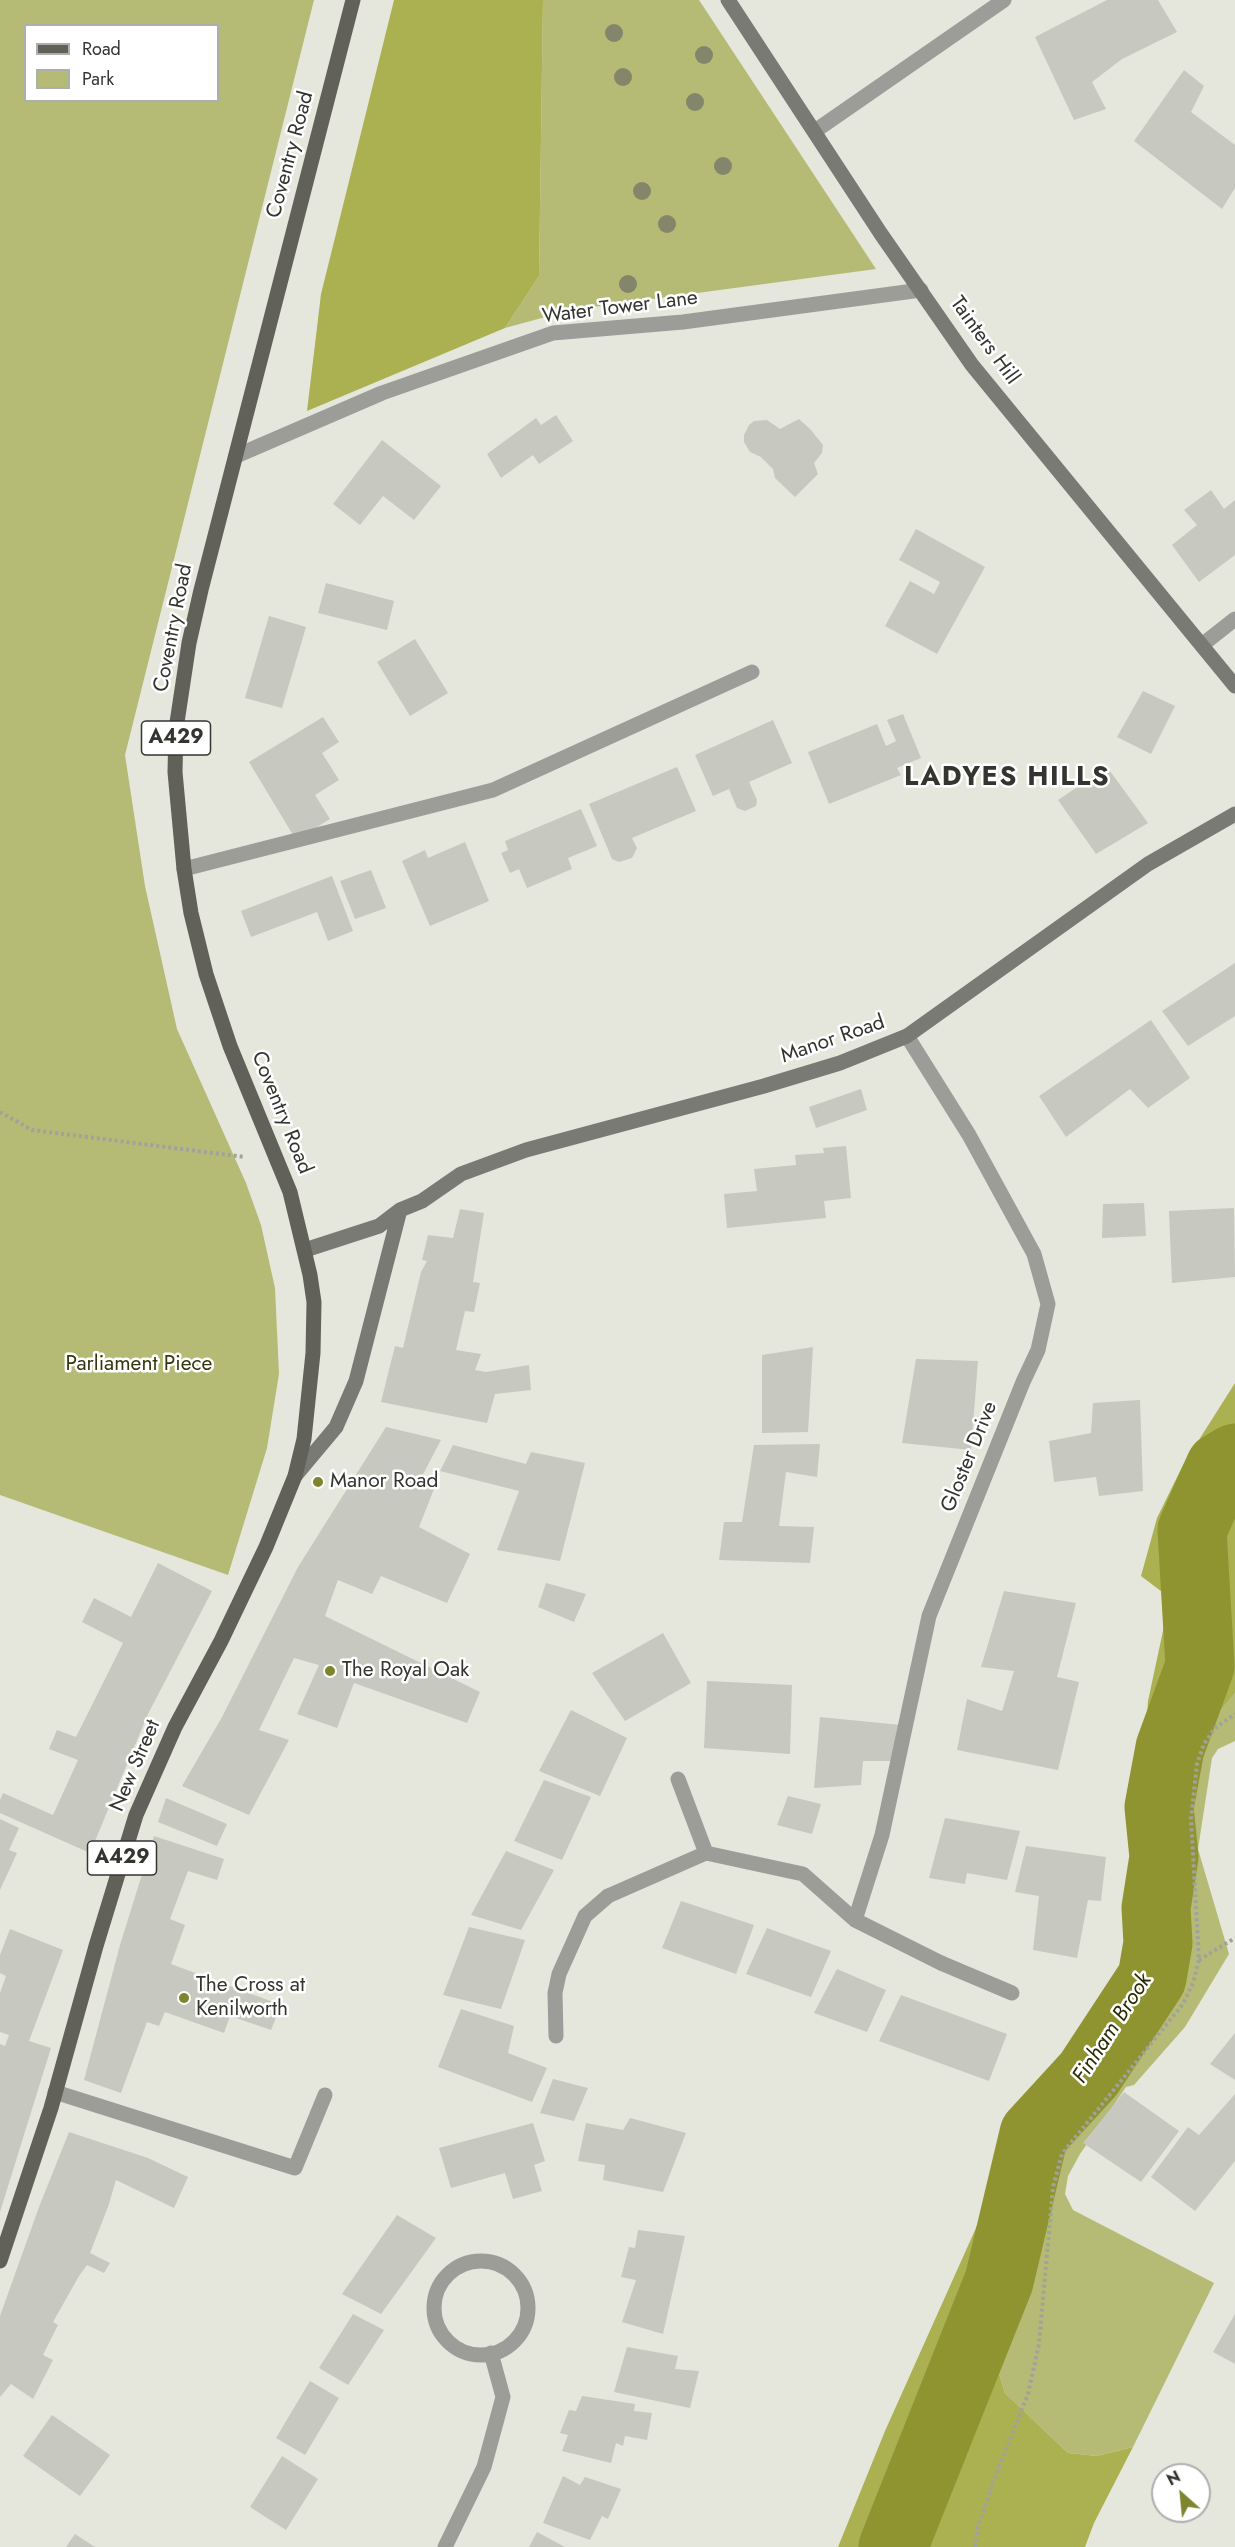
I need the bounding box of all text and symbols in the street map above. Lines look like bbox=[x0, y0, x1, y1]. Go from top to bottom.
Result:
legend bbox=[24, 24, 219, 102]
text: Road bbox=[82, 36, 121, 62]
text: Park bbox=[82, 66, 114, 92]
street label: Coventry Road bbox=[262, 89, 320, 221]
street label: Water Tower Lane bbox=[541, 286, 699, 330]
street label: Tainters Hill bbox=[944, 292, 1024, 390]
street label: Coventry Road bbox=[149, 562, 199, 694]
road number: A429 bbox=[142, 721, 210, 755]
district label: LADYES HILLS bbox=[904, 762, 1110, 794]
street label: Manor Road bbox=[778, 1010, 888, 1070]
street label: Coventry Road bbox=[245, 1048, 317, 1178]
park label: Parliament Piece bbox=[66, 1352, 212, 1378]
street label: Gloster Drive bbox=[936, 1398, 1004, 1516]
place label: Manor Road bbox=[330, 1469, 438, 1495]
marker: Manor Road bbox=[311, 1475, 325, 1489]
place label: The Royal Oak bbox=[342, 1658, 469, 1684]
marker: The Royal Oak bbox=[323, 1664, 337, 1678]
street label: New Street bbox=[105, 1716, 167, 1816]
road number: A429 bbox=[88, 1841, 156, 1875]
water label: Finham Brook bbox=[1068, 1969, 1158, 2089]
place label: The Cross at Kenilworth bbox=[196, 1973, 305, 2023]
marker: The Cross at Kenilworth bbox=[177, 1991, 191, 2005]
north arrow bbox=[1151, 2463, 1211, 2523]
text: N bbox=[1163, 2465, 1184, 2491]

